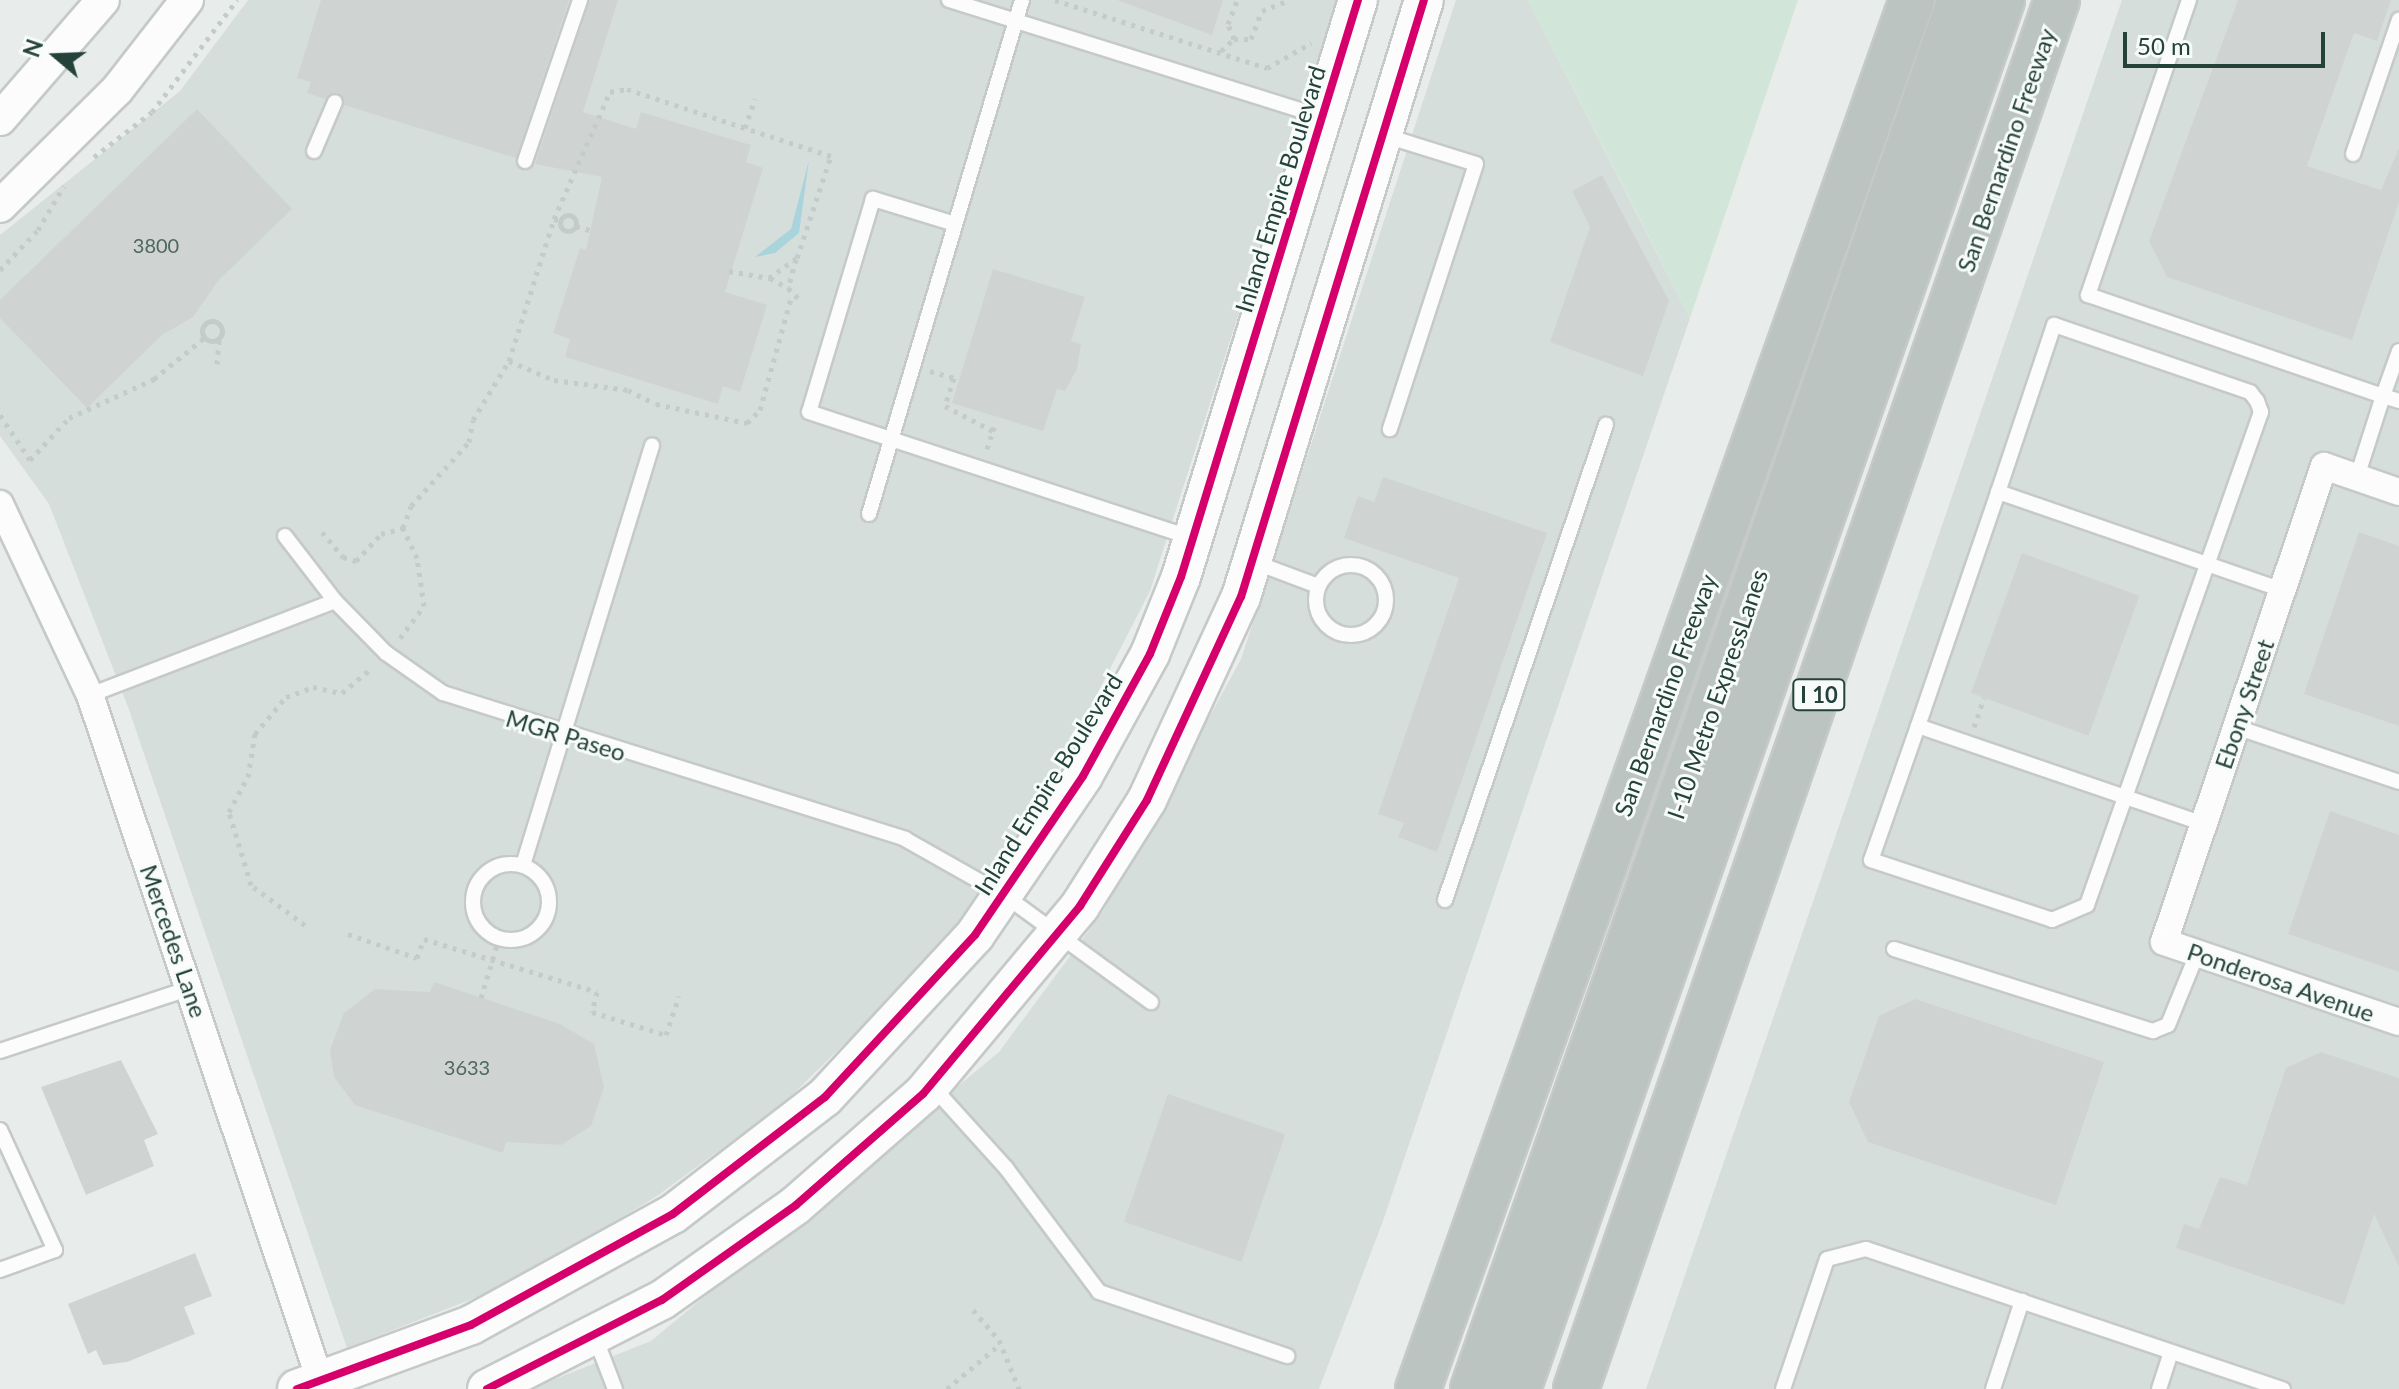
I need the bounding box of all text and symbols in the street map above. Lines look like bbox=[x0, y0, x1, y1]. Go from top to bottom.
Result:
north arrow bbox=[16, 16, 96, 96]
scale bar bbox=[2127, 16, 2329, 66]
street label: San Bernardino Freeway bbox=[1951, 24, 2061, 276]
text: 50 m bbox=[2137, 31, 2191, 60]
text: N bbox=[17, 36, 48, 60]
street label: Inland Empire Boulevard bbox=[1229, 62, 1331, 316]
house number: 3800 bbox=[133, 233, 179, 257]
street label: I-10 Metro ExpressLanes bbox=[1661, 565, 1773, 823]
street label: San Bernardino Freeway bbox=[1608, 570, 1722, 820]
street label: Ebony Street bbox=[2208, 635, 2280, 773]
street label: Inland Empire Boulevard bbox=[968, 668, 1128, 900]
road number: I 10 bbox=[1791, 677, 1847, 713]
street label: MGR Paseo bbox=[503, 703, 629, 767]
street label: Mercedes Lane bbox=[134, 861, 214, 1021]
street label: Ponderosa Avenue bbox=[2183, 936, 2379, 1028]
house number: 3633 bbox=[444, 1055, 490, 1079]

